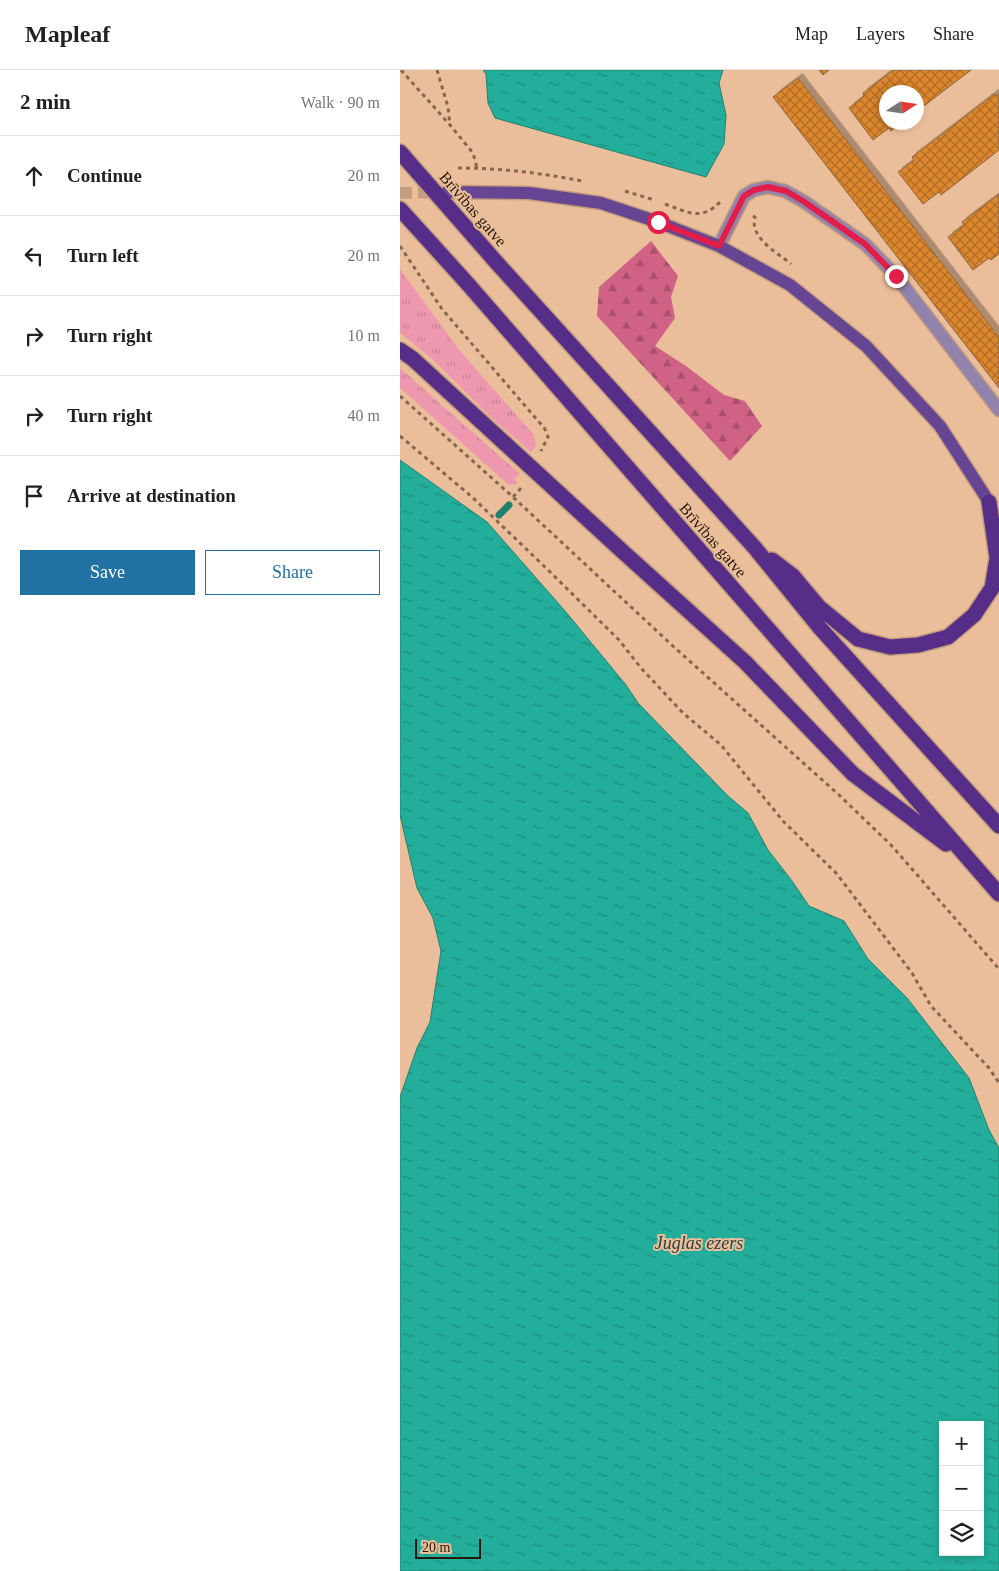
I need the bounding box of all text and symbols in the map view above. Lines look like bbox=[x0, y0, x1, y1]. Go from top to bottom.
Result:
text: Mapleaf bbox=[25, 21, 110, 47]
text: Map bbox=[795, 24, 828, 44]
text: Layers bbox=[856, 24, 905, 44]
text: Share bbox=[933, 24, 974, 44]
north arrow bbox=[879, 85, 924, 130]
text: 2 min bbox=[20, 90, 71, 114]
text: Walk · 90 m bbox=[301, 94, 380, 111]
icon: ahead bbox=[20, 162, 48, 190]
text: Continue bbox=[67, 165, 142, 186]
text: 20 m bbox=[348, 167, 380, 184]
street label: Brīvības gatve bbox=[435, 168, 510, 250]
route start bbox=[647, 211, 670, 234]
icon: left bbox=[20, 242, 48, 270]
text: Turn left bbox=[67, 245, 139, 266]
text: 20 m bbox=[348, 247, 380, 264]
route end bbox=[885, 265, 908, 288]
icon: right bbox=[20, 322, 48, 350]
text: Turn right bbox=[67, 325, 152, 346]
text: 10 m bbox=[348, 327, 380, 344]
icon: right bbox=[20, 402, 48, 430]
text: Turn right bbox=[67, 405, 152, 426]
text: 40 m bbox=[348, 407, 380, 424]
icon: arrive bbox=[20, 482, 48, 510]
text: Arrive at destination bbox=[67, 485, 236, 506]
street label: Brīvības gatve bbox=[675, 499, 750, 581]
button: Save bbox=[20, 550, 195, 595]
button: Share bbox=[205, 550, 380, 595]
water label: Juglas ezers bbox=[655, 1233, 743, 1253]
map controls bbox=[939, 1421, 984, 1556]
button: + bbox=[939, 1421, 984, 1466]
button: − bbox=[939, 1466, 984, 1511]
button: layers bbox=[939, 1511, 984, 1556]
scale bar bbox=[415, 1536, 481, 1559]
text: 20 m bbox=[422, 1540, 450, 1555]

